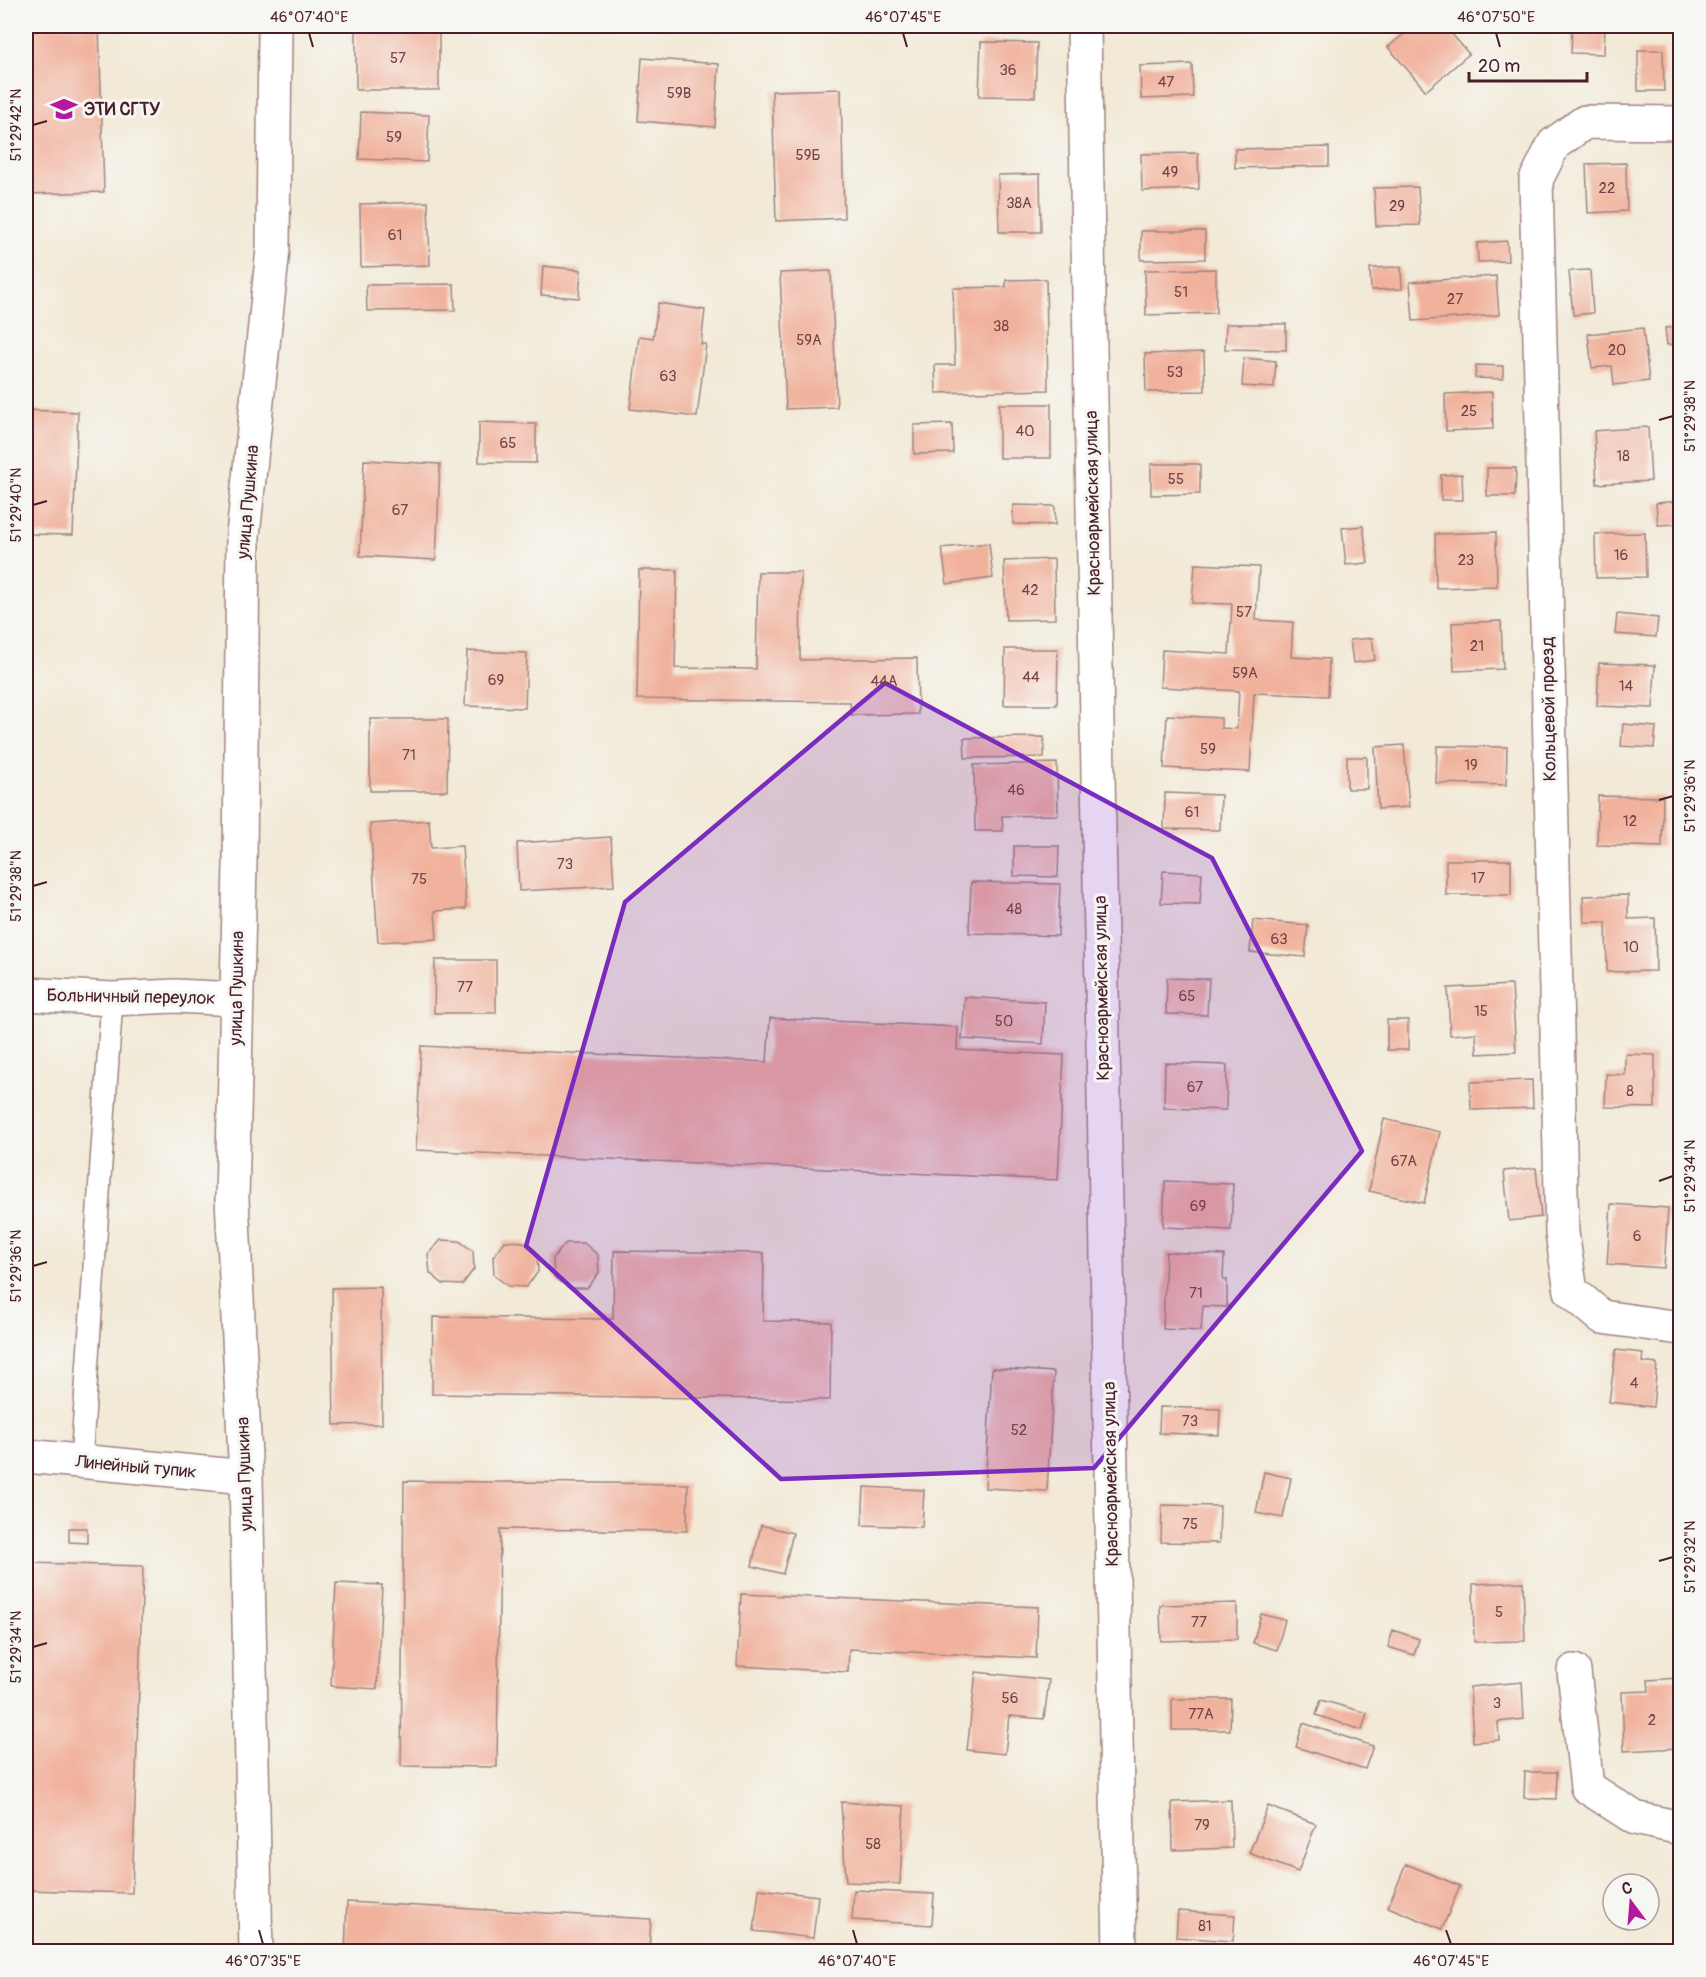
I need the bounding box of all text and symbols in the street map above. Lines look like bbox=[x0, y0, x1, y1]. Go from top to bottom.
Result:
text: 46°07'40"E bbox=[270, 8, 348, 27]
text: 46°07'45"E bbox=[865, 8, 941, 27]
text: 46°07'50"E bbox=[1457, 8, 1535, 27]
scale bar bbox=[1469, 45, 1588, 83]
house number: 57 bbox=[390, 49, 406, 68]
text: 20 m bbox=[1478, 55, 1520, 78]
house number: 36 bbox=[999, 61, 1017, 80]
house number: 47 bbox=[1158, 73, 1174, 92]
house number: 59В bbox=[667, 84, 691, 103]
text: 51°29'42"N bbox=[7, 89, 26, 161]
school or university icon: ЭТИ СГТУ bbox=[49, 94, 79, 124]
place label: ЭТИ СГТУ bbox=[84, 98, 160, 121]
house number: 59 bbox=[386, 128, 402, 147]
house number: 59Б bbox=[796, 146, 820, 165]
house number: 49 bbox=[1162, 163, 1178, 182]
house number: 22 bbox=[1599, 179, 1615, 198]
house number: 38А bbox=[1006, 194, 1032, 213]
house number: 29 bbox=[1389, 197, 1405, 216]
house number: 61 bbox=[388, 226, 402, 245]
house number: 51 bbox=[1174, 283, 1188, 302]
house number: 27 bbox=[1447, 290, 1463, 309]
house number: 38 bbox=[993, 317, 1009, 336]
house number: 59А bbox=[796, 331, 822, 350]
house number: 20 bbox=[1608, 341, 1626, 360]
house number: 53 bbox=[1167, 363, 1183, 382]
house number: 63 bbox=[659, 367, 677, 386]
text: 51°29'38"N bbox=[1681, 380, 1700, 452]
house number: 25 bbox=[1461, 402, 1477, 421]
street label: Красноармейская улица bbox=[1080, 410, 1106, 596]
house number: 40 bbox=[1016, 422, 1034, 441]
house number: 65 bbox=[500, 434, 516, 453]
street label: улица Пушкина bbox=[231, 444, 264, 561]
house number: 18 bbox=[1616, 447, 1630, 466]
text: 51°29'40"N bbox=[7, 468, 26, 542]
house number: 55 bbox=[1168, 470, 1184, 489]
house number: 67 bbox=[392, 501, 408, 520]
house number: 16 bbox=[1614, 546, 1628, 565]
house number: 23 bbox=[1458, 551, 1474, 570]
house number: 42 bbox=[1021, 581, 1039, 600]
house number: 57 bbox=[1236, 603, 1252, 622]
street label: Кольцевой проезд bbox=[1536, 636, 1562, 782]
house number: 21 bbox=[1470, 637, 1484, 656]
house number: 59А bbox=[1232, 664, 1258, 683]
house number: 44 bbox=[1022, 668, 1040, 687]
house number: 69 bbox=[488, 671, 504, 690]
house number: 44А bbox=[870, 672, 898, 691]
house number: 14 bbox=[1619, 677, 1634, 696]
house number: 59 bbox=[1200, 740, 1216, 759]
house number: 71 bbox=[402, 746, 416, 765]
house number: 19 bbox=[1464, 756, 1478, 775]
text: 51°29'36"N bbox=[1681, 760, 1700, 832]
house number: 46 bbox=[1007, 781, 1025, 800]
house number: 61 bbox=[1185, 803, 1199, 822]
house number: 12 bbox=[1623, 812, 1637, 831]
text: 51°29'38"N bbox=[7, 850, 26, 922]
house number: 73 bbox=[557, 855, 573, 874]
house number: 17 bbox=[1471, 869, 1485, 888]
house number: 75 bbox=[411, 870, 427, 889]
street label: Красноармейская улица bbox=[1089, 895, 1115, 1081]
house number: 48 bbox=[1006, 900, 1023, 919]
house number: 63 bbox=[1270, 930, 1288, 949]
street label: улица Пушкина bbox=[224, 931, 249, 1046]
house number: 10 bbox=[1623, 938, 1639, 957]
house number: 77 bbox=[457, 978, 473, 997]
street label: Больничный переулок bbox=[46, 984, 216, 1010]
house number: 65 bbox=[1179, 987, 1195, 1006]
house number: 15 bbox=[1474, 1002, 1488, 1021]
house number: 50 bbox=[995, 1012, 1013, 1031]
house number: 67 bbox=[1187, 1078, 1203, 1097]
house number: 8 bbox=[1626, 1082, 1634, 1101]
text: 51°29'34"N bbox=[1681, 1140, 1700, 1212]
house number: 67А bbox=[1391, 1152, 1417, 1171]
house number: 69 bbox=[1190, 1197, 1206, 1216]
house number: 6 bbox=[1633, 1227, 1641, 1246]
text: 51°29'36"N bbox=[7, 1230, 26, 1302]
house number: 71 bbox=[1189, 1284, 1203, 1303]
house number: 4 bbox=[1630, 1374, 1639, 1393]
street label: Красноармейская улица bbox=[1098, 1381, 1124, 1567]
house number: 73 bbox=[1182, 1412, 1198, 1431]
street label: улица Пушкина bbox=[232, 1416, 259, 1533]
house number: 52 bbox=[1011, 1421, 1027, 1440]
street label: Линейный тупик bbox=[73, 1450, 198, 1484]
house number: 75 bbox=[1182, 1515, 1198, 1534]
text: 51°29'32"N bbox=[1681, 1521, 1700, 1593]
house number: 5 bbox=[1495, 1603, 1503, 1622]
text: 51°29'34"N bbox=[7, 1611, 26, 1683]
house number: 77 bbox=[1191, 1613, 1207, 1632]
house number: 56 bbox=[1002, 1689, 1018, 1708]
house number: 3 bbox=[1493, 1694, 1501, 1713]
house number: 77А bbox=[1188, 1705, 1214, 1724]
house number: 2 bbox=[1648, 1711, 1656, 1730]
house number: 79 bbox=[1194, 1816, 1210, 1835]
house number: 58 bbox=[865, 1835, 881, 1854]
north arrow bbox=[1601, 1872, 1661, 1932]
text: С bbox=[1620, 1878, 1635, 1900]
house number: 81 bbox=[1198, 1917, 1212, 1936]
text: 46°07'35"E bbox=[225, 1952, 301, 1971]
text: 46°07'40"E bbox=[818, 1952, 896, 1971]
text: 46°07'45"E bbox=[1413, 1952, 1489, 1971]

